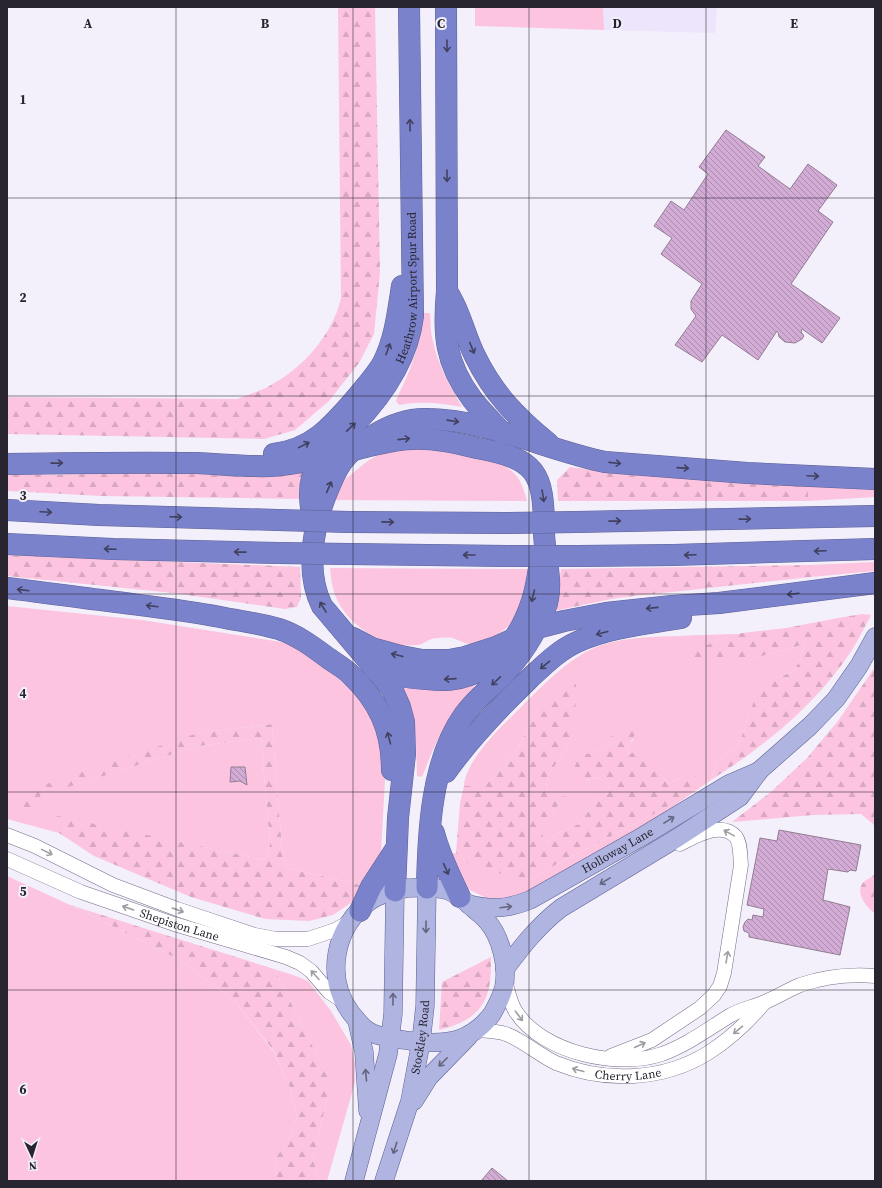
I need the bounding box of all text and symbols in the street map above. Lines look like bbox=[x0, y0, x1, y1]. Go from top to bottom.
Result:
text: A bbox=[84, 15, 93, 32]
text: B bbox=[261, 15, 270, 32]
text: C bbox=[437, 15, 445, 32]
text: D bbox=[612, 15, 622, 32]
text: E bbox=[790, 15, 798, 32]
one-way arrow bbox=[443, 39, 450, 52]
text: 1 bbox=[19, 91, 27, 108]
one-way arrow bbox=[406, 119, 414, 132]
one-way arrow bbox=[443, 169, 451, 182]
street label: Heathrow Airport Spur Road bbox=[392, 212, 422, 366]
text: 2 bbox=[19, 289, 27, 306]
one-way arrow bbox=[385, 342, 392, 355]
one-way arrow bbox=[468, 342, 476, 354]
one-way arrow bbox=[446, 417, 459, 425]
one-way arrow bbox=[346, 423, 356, 432]
one-way arrow bbox=[397, 436, 410, 443]
one-way arrow bbox=[298, 441, 310, 448]
one-way arrow bbox=[50, 459, 63, 467]
one-way arrow bbox=[608, 459, 621, 466]
one-way arrow bbox=[676, 465, 689, 472]
one-way arrow bbox=[806, 472, 819, 480]
one-way arrow bbox=[326, 482, 334, 494]
text: 3 bbox=[19, 487, 27, 504]
one-way arrow bbox=[539, 489, 547, 502]
one-way arrow bbox=[39, 509, 52, 516]
one-way arrow bbox=[169, 513, 182, 521]
one-way arrow bbox=[738, 515, 751, 523]
one-way arrow bbox=[381, 518, 394, 526]
one-way arrow bbox=[608, 518, 621, 525]
one-way arrow bbox=[104, 545, 117, 553]
one-way arrow bbox=[814, 547, 827, 555]
one-way arrow bbox=[234, 548, 247, 556]
one-way arrow bbox=[463, 551, 476, 559]
one-way arrow bbox=[684, 551, 697, 559]
one-way arrow bbox=[17, 586, 30, 594]
one-way arrow bbox=[529, 589, 536, 602]
one-way arrow bbox=[787, 590, 800, 597]
one-way arrow bbox=[319, 601, 327, 613]
one-way arrow bbox=[146, 603, 159, 610]
one-way arrow bbox=[646, 604, 659, 612]
one-way arrow bbox=[595, 630, 608, 638]
one-way arrow bbox=[391, 651, 404, 658]
one-way arrow bbox=[540, 660, 550, 669]
one-way arrow bbox=[444, 676, 457, 683]
one-way arrow bbox=[491, 676, 501, 686]
text: 4 bbox=[19, 685, 27, 702]
one-way arrow bbox=[385, 732, 393, 745]
one-way arrow bbox=[663, 816, 674, 824]
street label: Holloway Lane bbox=[579, 824, 656, 877]
one-way arrow bbox=[723, 829, 735, 837]
one-way arrow bbox=[41, 848, 53, 856]
one-way arrow bbox=[443, 862, 451, 874]
one-way arrow bbox=[600, 877, 611, 885]
text: 5 bbox=[19, 883, 27, 900]
one-way arrow bbox=[499, 903, 512, 911]
one-way arrow bbox=[122, 904, 135, 911]
street label: Shepiston Lane bbox=[138, 905, 221, 945]
one-way arrow bbox=[172, 907, 185, 914]
one-way arrow bbox=[422, 920, 429, 933]
one-way arrow bbox=[723, 951, 731, 964]
one-way arrow bbox=[310, 970, 319, 980]
one-way arrow bbox=[389, 993, 397, 1006]
street label: Stockley Road bbox=[407, 1000, 433, 1075]
one-way arrow bbox=[515, 1011, 523, 1022]
one-way arrow bbox=[732, 1026, 743, 1035]
one-way arrow bbox=[634, 1041, 646, 1048]
one-way arrow bbox=[438, 1058, 448, 1067]
street label: Cherry Lane bbox=[594, 1064, 663, 1084]
one-way arrow bbox=[572, 1066, 585, 1073]
one-way arrow bbox=[362, 1069, 370, 1082]
text: 6 bbox=[19, 1081, 27, 1098]
north arrow bbox=[12, 1136, 52, 1176]
one-way arrow bbox=[391, 1141, 398, 1154]
text: N bbox=[28, 1158, 37, 1173]

